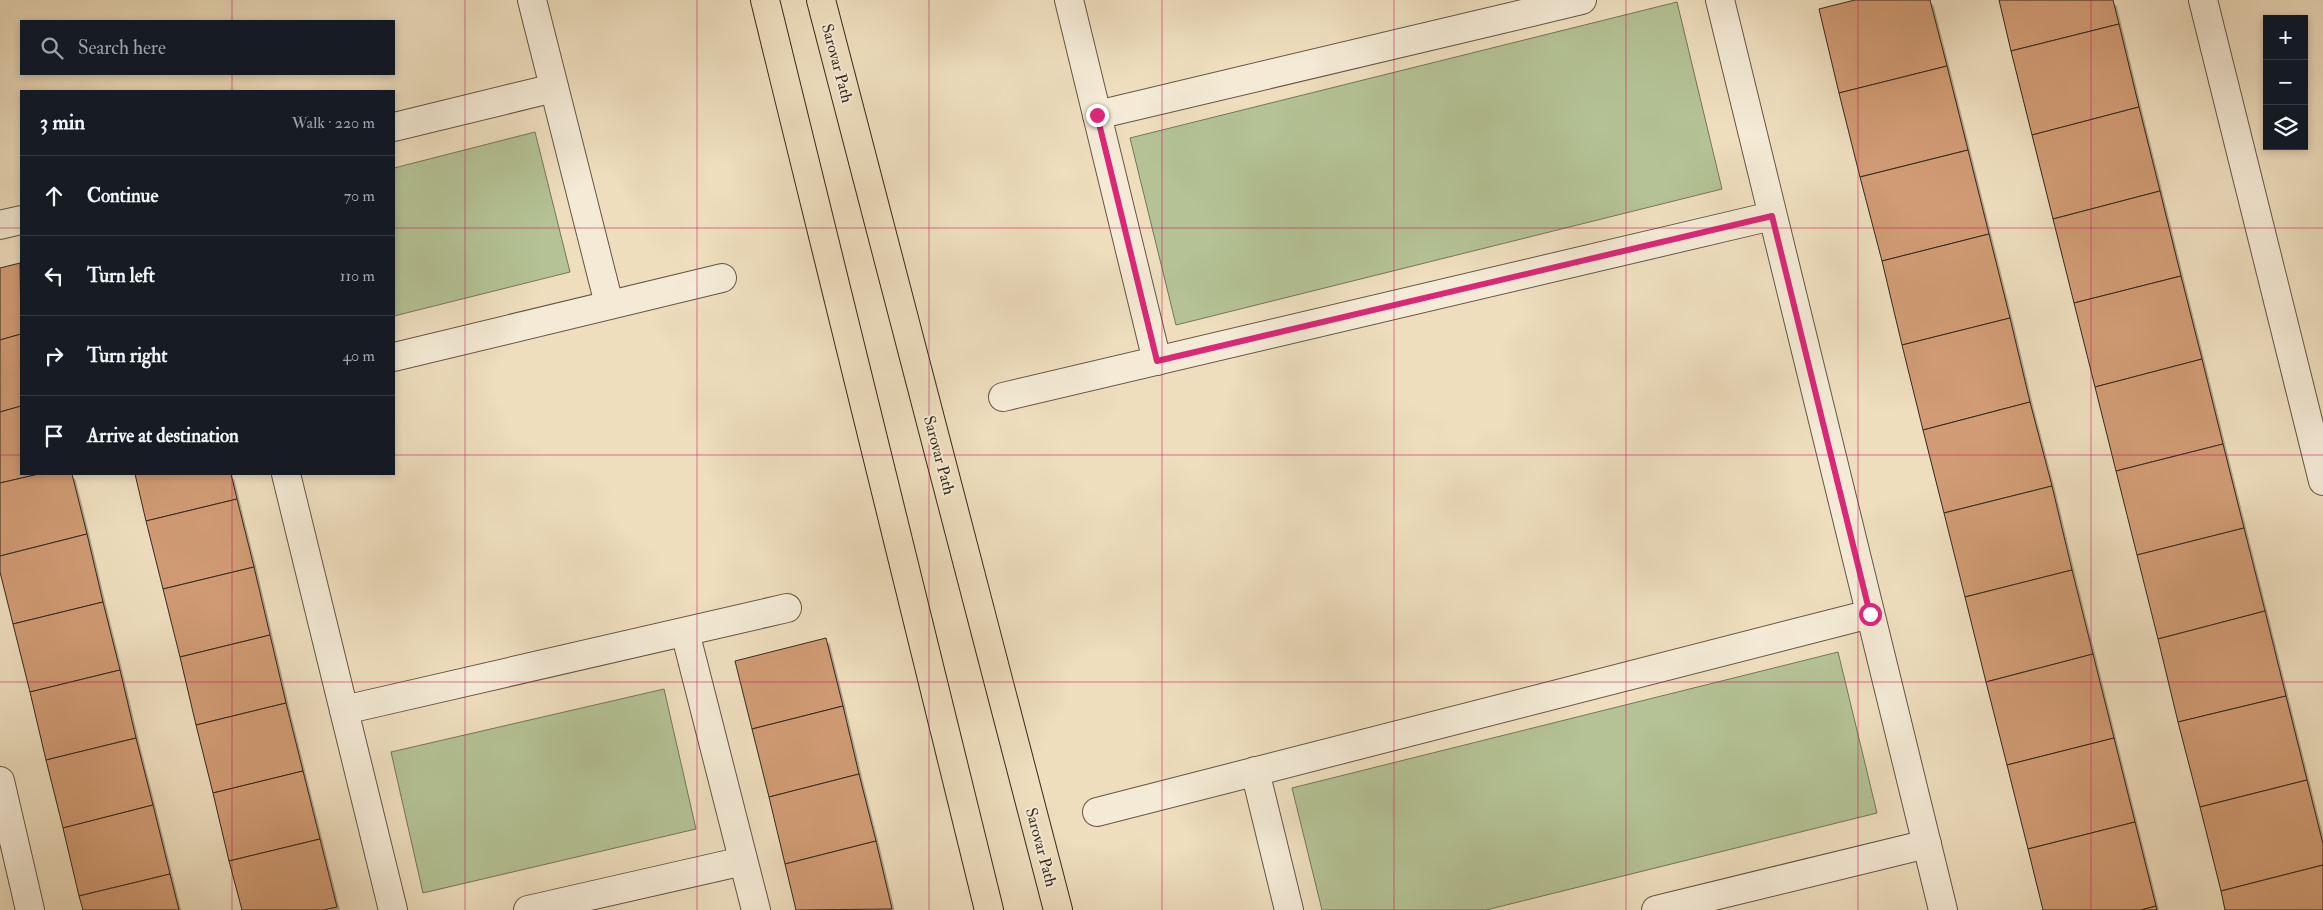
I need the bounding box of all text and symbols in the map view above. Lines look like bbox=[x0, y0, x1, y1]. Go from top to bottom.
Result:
map controls bbox=[2263, 15, 2308, 150]
button: + bbox=[2263, 15, 2308, 60]
search box bbox=[20, 20, 395, 75]
street label: Sarovar Path bbox=[817, 22, 857, 105]
icon: search bbox=[38, 34, 66, 62]
text: Search here bbox=[78, 36, 166, 60]
button: − bbox=[2263, 60, 2308, 105]
route end bbox=[1086, 104, 1109, 127]
button: layers bbox=[2263, 105, 2308, 150]
text: 3 min bbox=[40, 109, 85, 136]
text: Walk · 220 m bbox=[292, 113, 375, 133]
icon: ahead bbox=[40, 182, 68, 210]
text: Continue bbox=[87, 184, 158, 208]
text: 70 m bbox=[344, 186, 375, 206]
icon: left bbox=[40, 262, 68, 290]
text: Turn left bbox=[87, 264, 155, 288]
text: 110 m bbox=[340, 266, 375, 286]
icon: right bbox=[40, 342, 68, 370]
text: Turn right bbox=[87, 344, 167, 368]
text: 40 m bbox=[342, 346, 375, 366]
street label: Sarovar Path bbox=[919, 414, 959, 497]
icon: arrive bbox=[40, 422, 68, 450]
text: Arrive at destination bbox=[87, 424, 239, 448]
route start bbox=[1859, 603, 1882, 626]
street label: Sarovar Path bbox=[1021, 806, 1061, 889]

